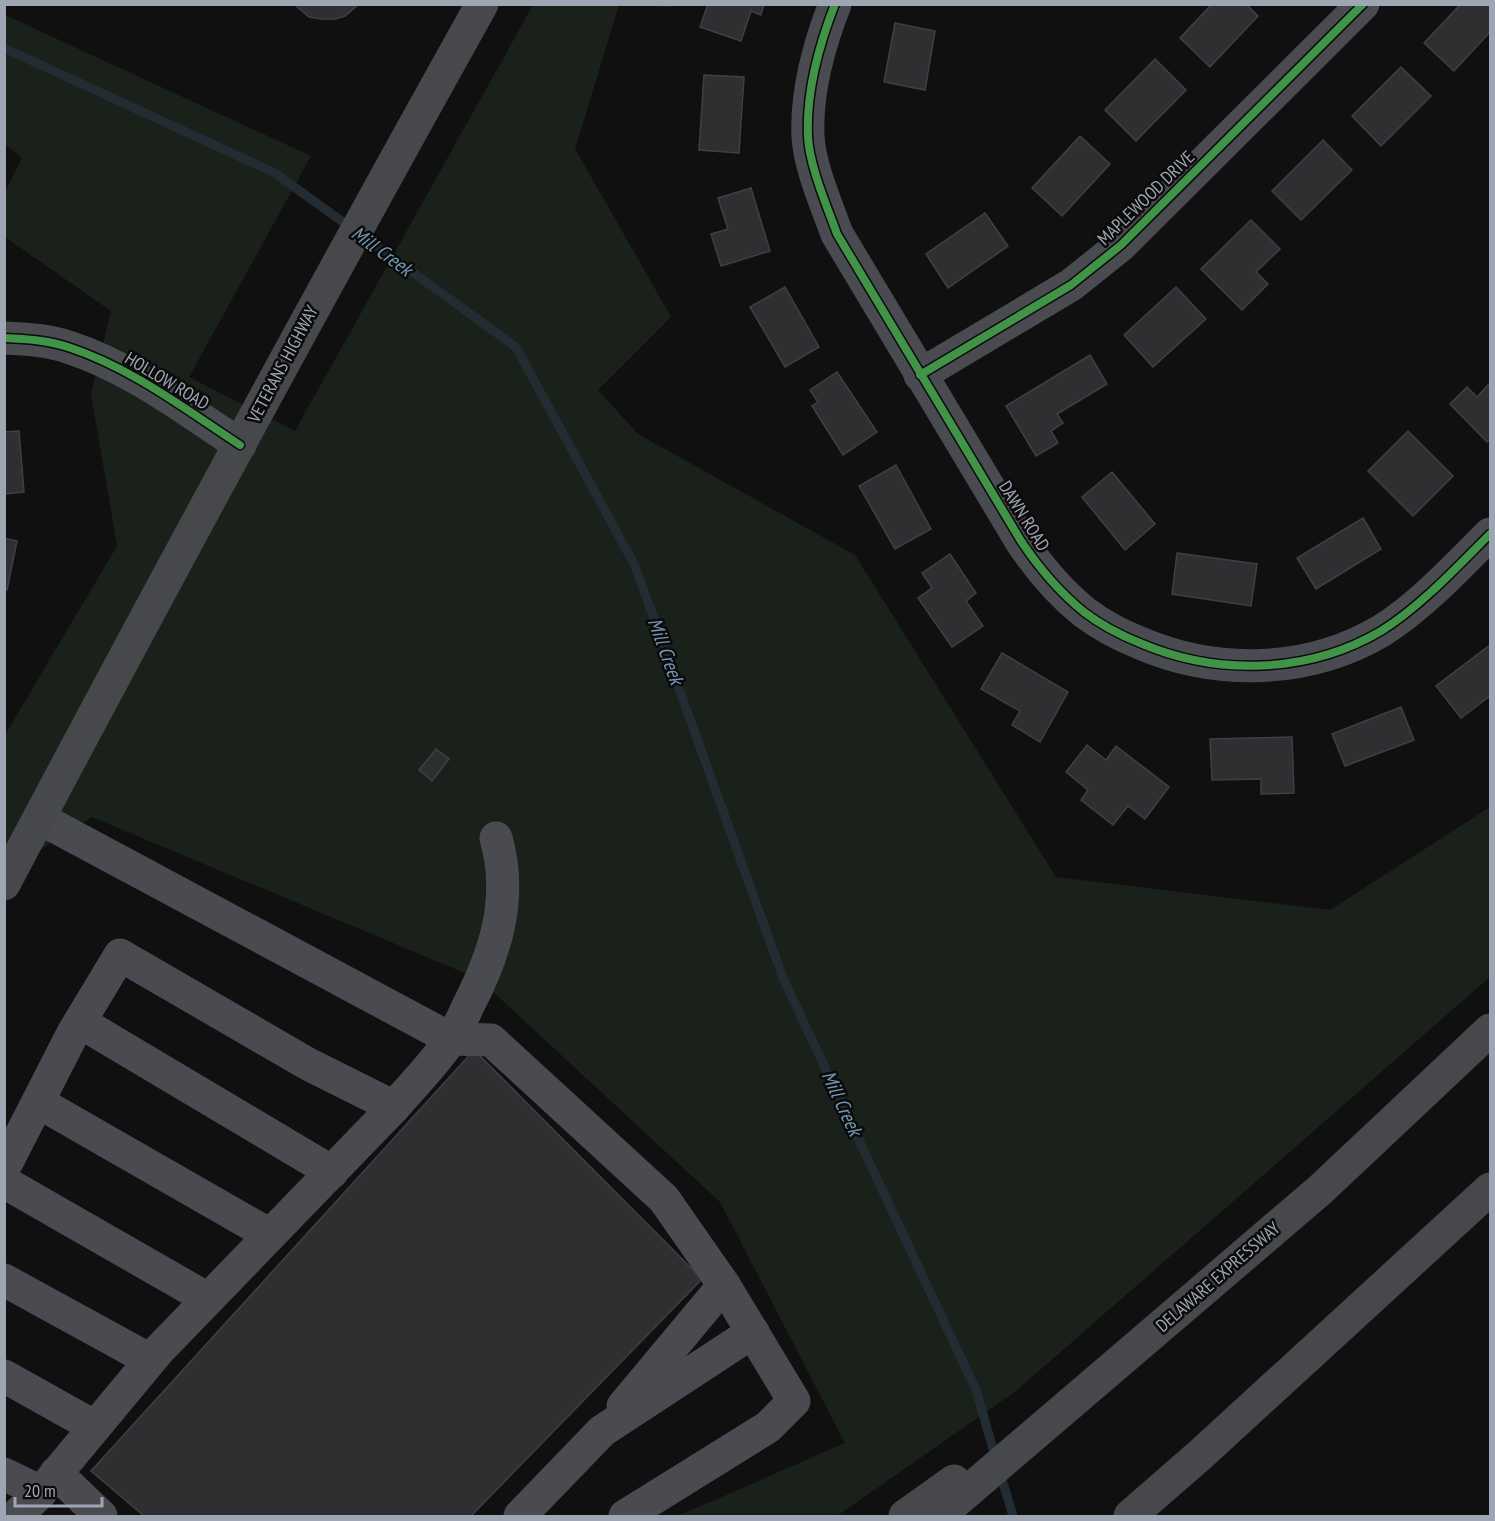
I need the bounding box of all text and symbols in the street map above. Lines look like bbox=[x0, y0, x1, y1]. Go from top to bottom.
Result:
street label: MAPLEWOOD DRIVE bbox=[1092, 145, 1199, 250]
water label: Mill Creek bbox=[346, 220, 419, 283]
street label: VETERANS HIGHWAY bbox=[242, 301, 323, 427]
street label: HOLLOW ROAD bbox=[121, 346, 214, 415]
street label: DAWN ROAD bbox=[994, 476, 1055, 555]
water label: Mill Creek bbox=[642, 614, 691, 690]
water label: Mill Creek bbox=[816, 1066, 869, 1142]
street label: DELAWARE EXPRESSWAY bbox=[1151, 1216, 1285, 1337]
scale bar bbox=[15, 1470, 102, 1508]
text: 20 m bbox=[24, 1479, 56, 1502]

